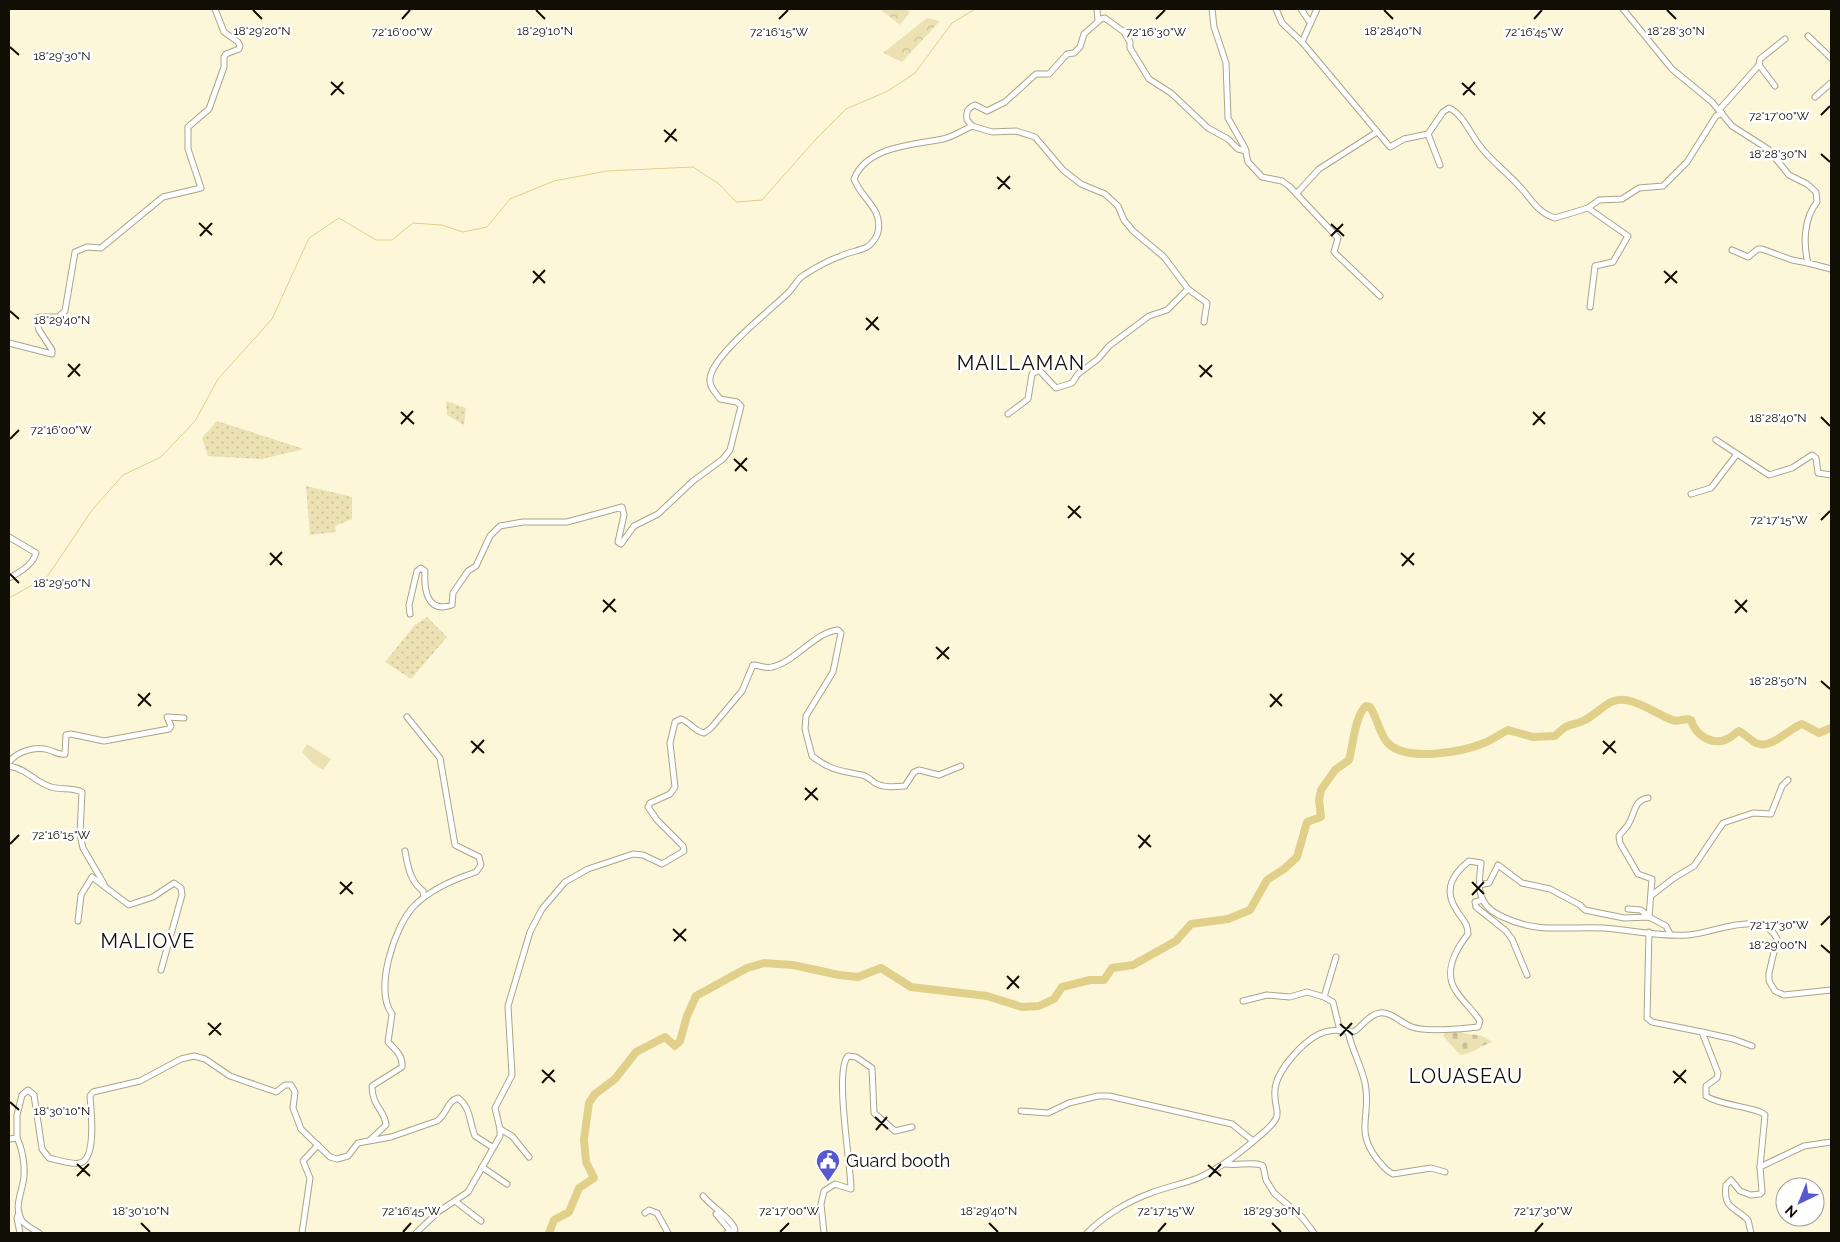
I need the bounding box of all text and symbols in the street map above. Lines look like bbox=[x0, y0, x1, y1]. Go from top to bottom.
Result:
text: 18°29'20"N bbox=[233, 24, 291, 38]
text: 18°29'10"N bbox=[517, 24, 573, 38]
text: 18°28'40"N bbox=[1365, 24, 1421, 38]
text: 18°28'30"N bbox=[1647, 24, 1705, 38]
text: 72°16'00"W bbox=[371, 25, 433, 39]
text: 72°16'15"W bbox=[750, 25, 809, 39]
text: 72°16'30"W bbox=[1126, 25, 1186, 39]
text: 72°16'45"W bbox=[1505, 25, 1564, 39]
text: 18°29'30"N bbox=[33, 49, 91, 63]
text: 72°17'00"W bbox=[1749, 109, 1810, 123]
text: 18°28'30"N bbox=[1749, 147, 1807, 161]
text: 18°29'40"N bbox=[34, 313, 90, 327]
district label: MAILLAMAN bbox=[957, 351, 1085, 375]
text: 18°28'40"N bbox=[1750, 411, 1806, 425]
text: 72°16'00"W bbox=[30, 423, 92, 437]
text: 72°17'15"W bbox=[1750, 513, 1808, 527]
text: 18°29'50"N bbox=[33, 576, 91, 590]
text: 18°28'50"N bbox=[1749, 674, 1807, 688]
text: 72°16'15"W bbox=[32, 828, 91, 842]
text: 72°17'30"W bbox=[1749, 918, 1809, 932]
district label: MALIOVE bbox=[101, 929, 195, 953]
text: 18°29'00"N bbox=[1749, 938, 1807, 952]
district label: LOUASEAU bbox=[1409, 1064, 1523, 1088]
text: 18°30'10"N bbox=[34, 1104, 90, 1118]
public building icon: Guard booth bbox=[815, 1148, 841, 1182]
place label: Guard booth bbox=[846, 1150, 950, 1171]
north arrow bbox=[1775, 1177, 1825, 1227]
text: N bbox=[1782, 1202, 1800, 1221]
text: 18°30'10"N bbox=[113, 1204, 169, 1218]
text: 72°16'45"W bbox=[382, 1204, 441, 1218]
text: 72°17'00"W bbox=[759, 1204, 820, 1218]
text: 18°29'40"N bbox=[961, 1204, 1017, 1218]
text: 72°17'15"W bbox=[1137, 1204, 1195, 1218]
text: 18°29'30"N bbox=[1243, 1204, 1301, 1218]
text: 72°17'30"W bbox=[1513, 1204, 1573, 1218]

